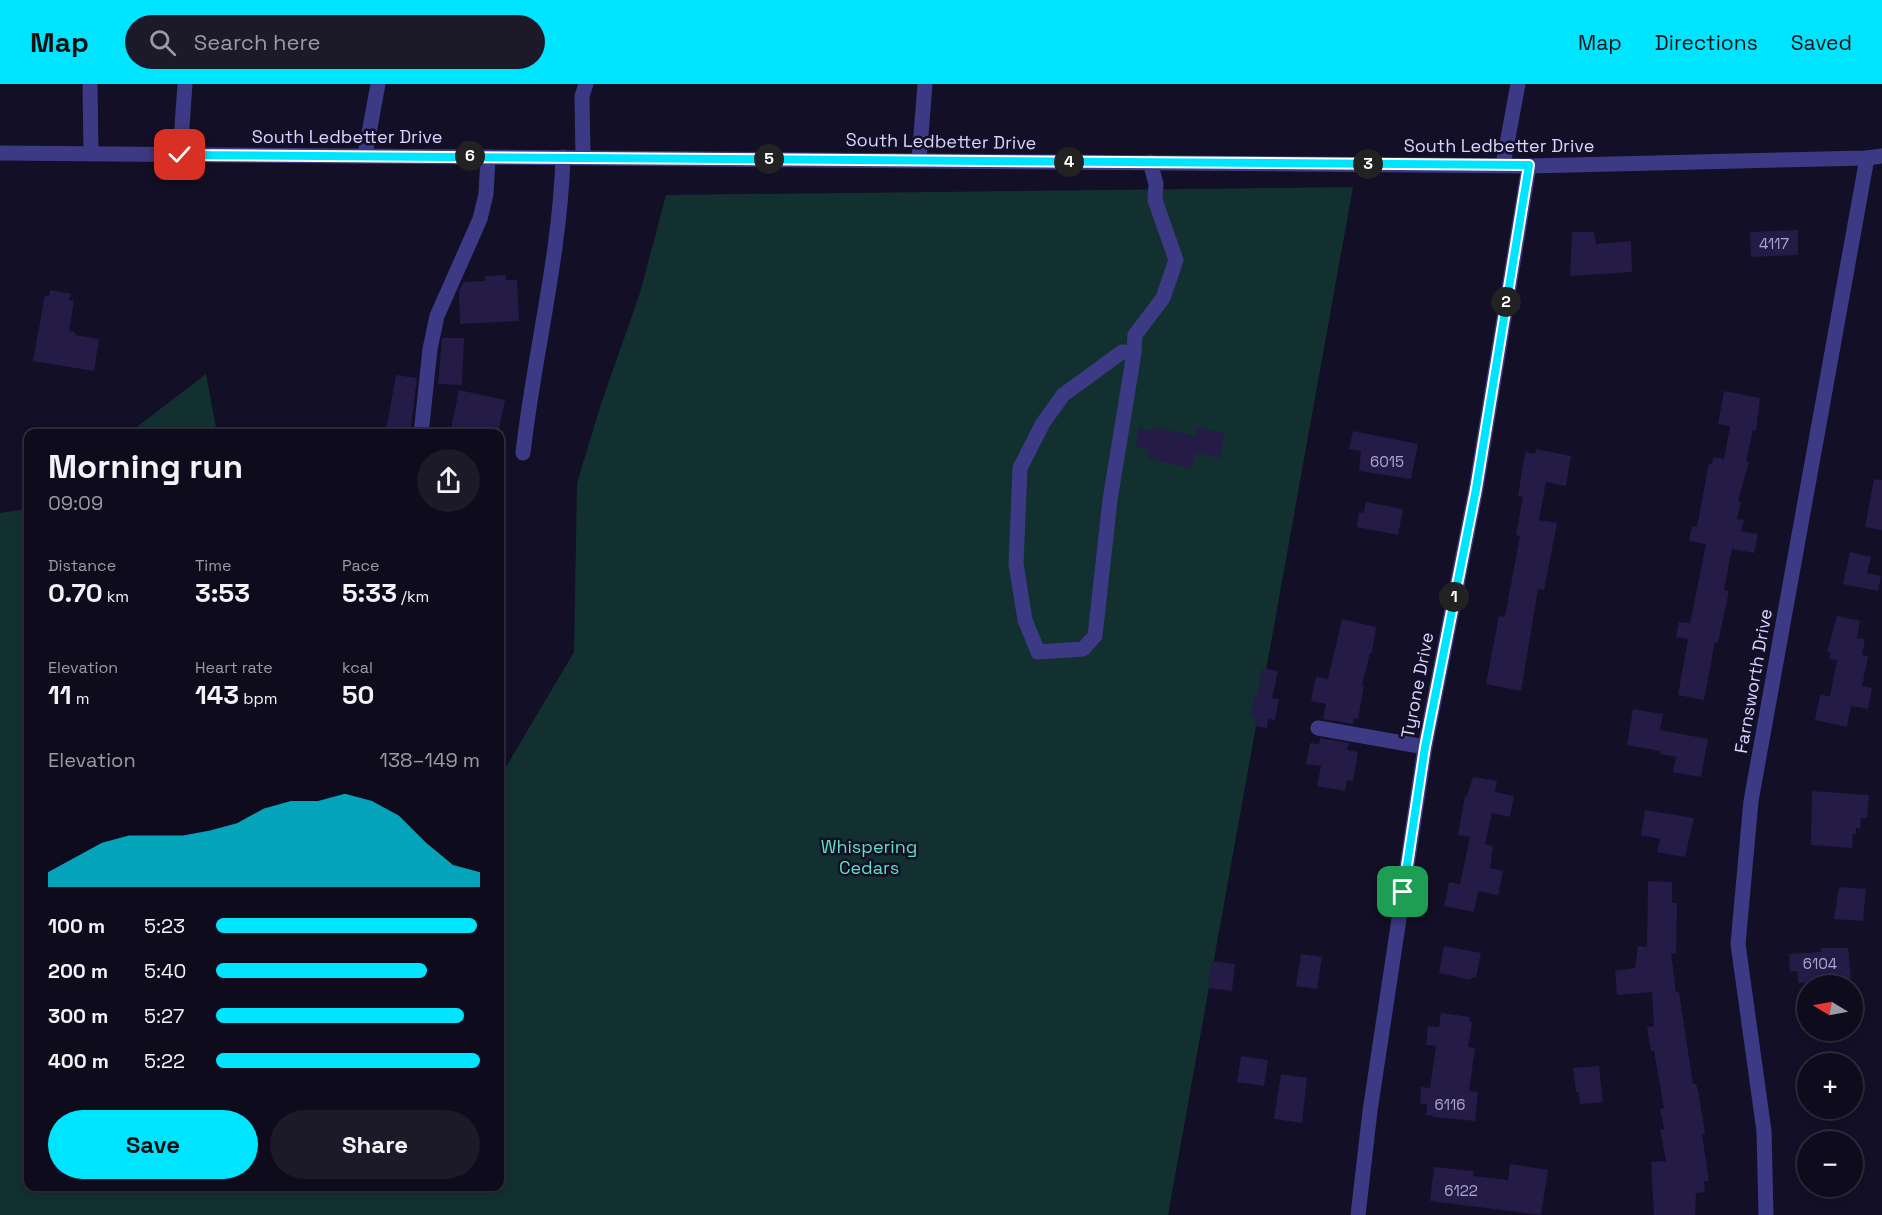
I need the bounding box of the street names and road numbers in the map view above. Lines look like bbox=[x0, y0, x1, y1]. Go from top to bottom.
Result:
street label: South Ledbetter Drive bbox=[252, 125, 442, 148]
street label: South Ledbetter Drive bbox=[845, 128, 1037, 154]
street label: South Ledbetter Drive bbox=[1404, 134, 1594, 157]
street label: Farnsworth Drive bbox=[1729, 607, 1777, 755]
street label: Tyrone Drive bbox=[1395, 630, 1439, 740]

